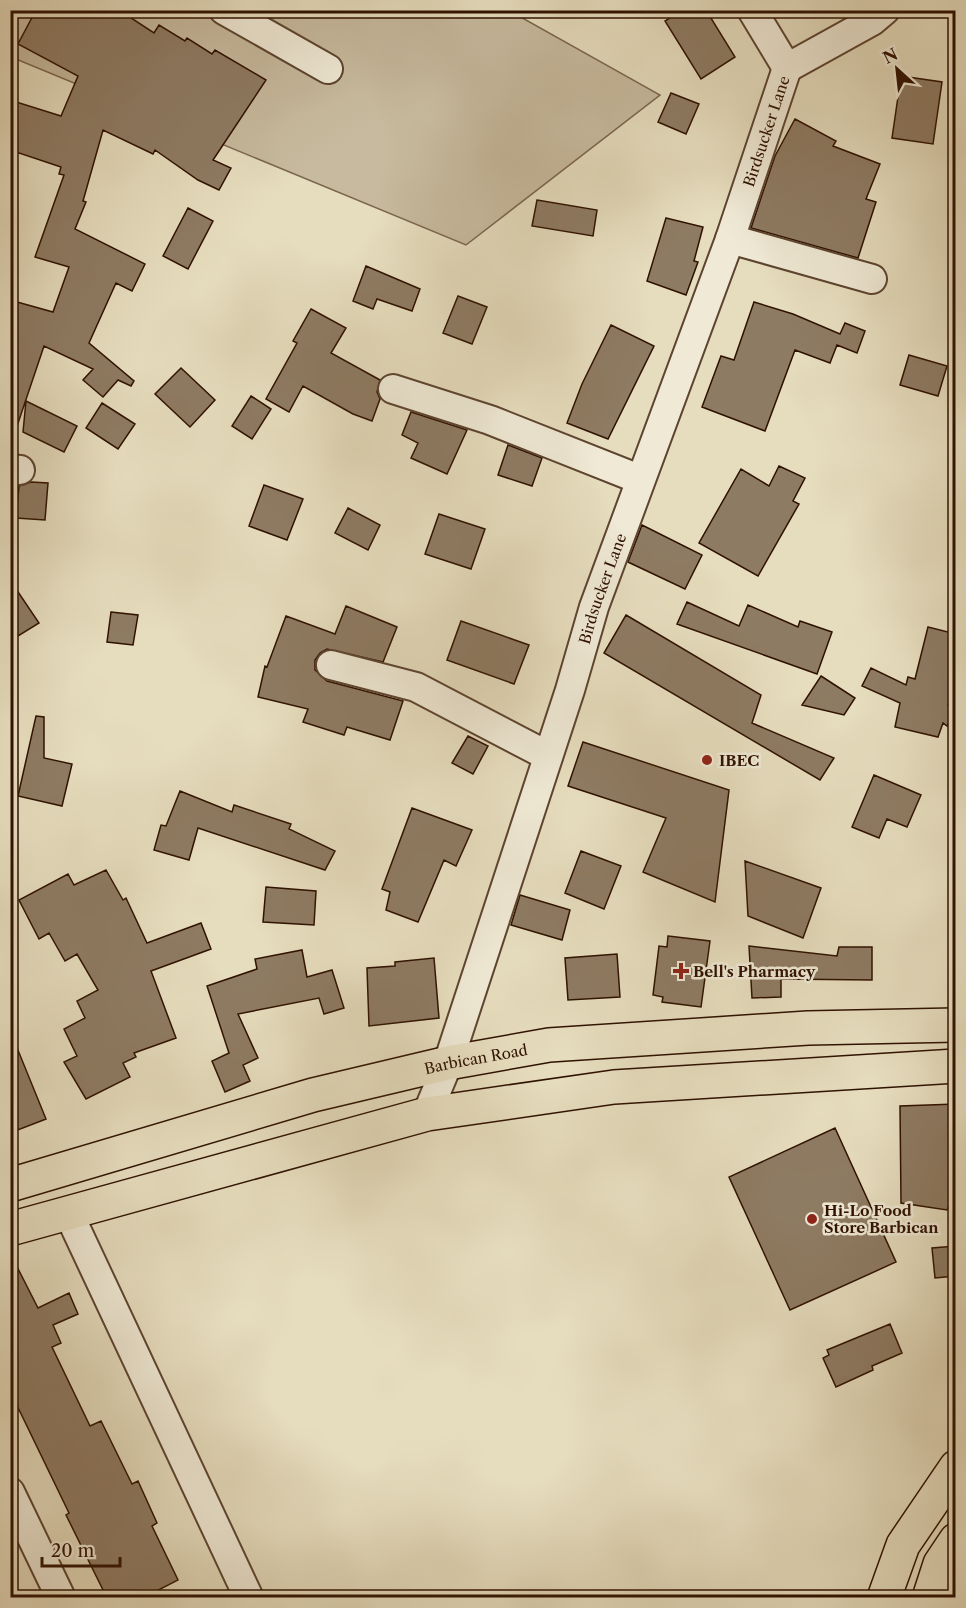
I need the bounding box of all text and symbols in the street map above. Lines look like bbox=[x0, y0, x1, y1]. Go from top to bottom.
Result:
north arrow bbox=[867, 39, 927, 99]
text: N bbox=[879, 44, 901, 68]
street label: Birdsucker Lane bbox=[739, 73, 793, 189]
street label: Birdsucker Lane bbox=[574, 531, 630, 646]
place label: IBEC bbox=[719, 751, 759, 770]
marker: IBEC bbox=[700, 753, 714, 767]
place label: Bell's Pharmacy bbox=[693, 962, 816, 981]
marker: Bell's Pharmacy bbox=[674, 964, 688, 978]
street label: Barbican Road bbox=[422, 1040, 529, 1078]
place label: Hi-Lo Food Store Barbican bbox=[824, 1201, 939, 1237]
marker: Hi-Lo Food Store Barbican bbox=[805, 1212, 819, 1226]
scale bar bbox=[42, 1530, 120, 1568]
text: 20 m bbox=[51, 1540, 95, 1562]

